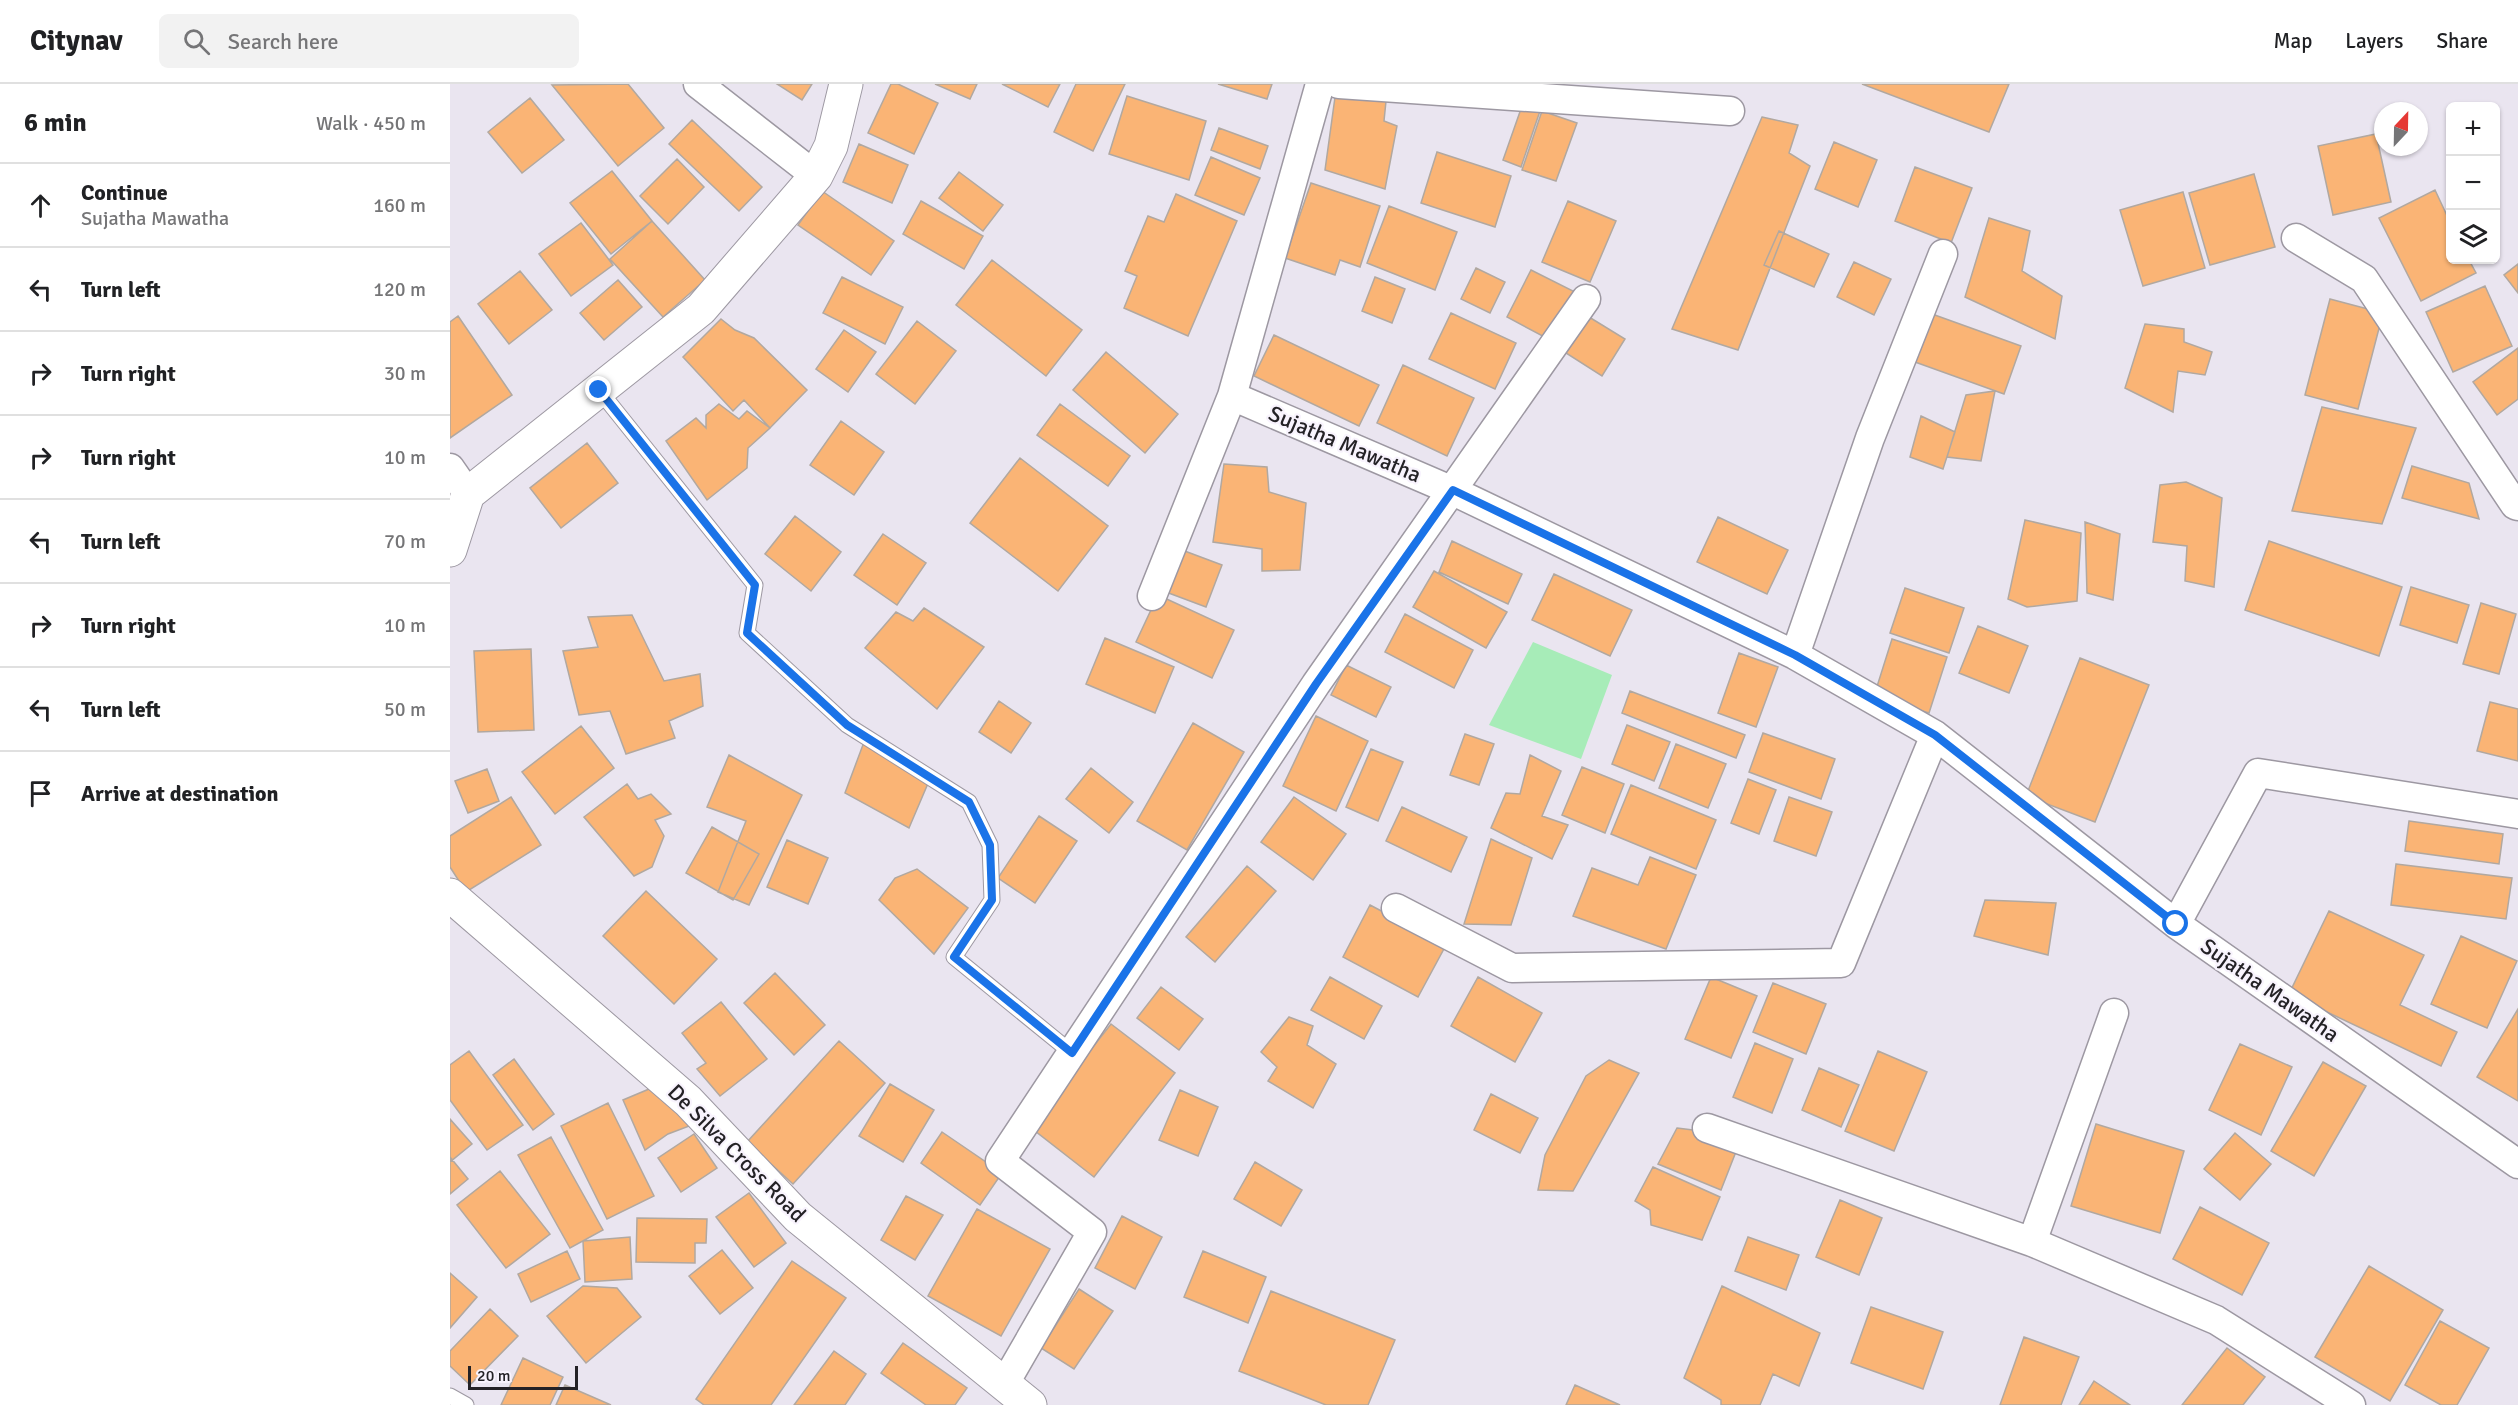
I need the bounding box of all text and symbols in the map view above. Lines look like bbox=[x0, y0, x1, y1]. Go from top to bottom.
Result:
search box bbox=[159, 14, 579, 68]
text: Citynav bbox=[30, 24, 123, 58]
icon: search bbox=[180, 25, 213, 58]
text: Search here bbox=[228, 28, 339, 55]
text: Map bbox=[2274, 28, 2312, 54]
text: Layers bbox=[2345, 28, 2403, 54]
text: Share bbox=[2436, 28, 2488, 54]
north arrow bbox=[2374, 102, 2428, 156]
map controls bbox=[2446, 102, 2500, 264]
button: + bbox=[2446, 102, 2500, 156]
text: 6 min bbox=[24, 107, 87, 139]
text: Walk · 450 m bbox=[316, 111, 426, 136]
button: − bbox=[2446, 156, 2500, 210]
text: Continue bbox=[81, 179, 168, 206]
icon: ahead bbox=[24, 189, 57, 222]
text: 160 m bbox=[373, 193, 426, 218]
text: Sujatha Mawatha bbox=[81, 206, 229, 231]
button: layers bbox=[2446, 210, 2500, 264]
icon: left bbox=[24, 273, 57, 306]
text: Turn left bbox=[81, 276, 161, 303]
text: 120 m bbox=[373, 277, 426, 302]
icon: right bbox=[24, 357, 57, 390]
text: Turn right bbox=[81, 360, 176, 387]
text: 30 m bbox=[384, 361, 426, 386]
route end bbox=[585, 376, 611, 402]
street label: Sujatha Mawatha bbox=[1265, 400, 1425, 488]
icon: right bbox=[24, 441, 57, 474]
text: Turn right bbox=[81, 444, 176, 471]
text: 10 m bbox=[384, 445, 426, 470]
icon: left bbox=[24, 525, 57, 558]
text: Turn left bbox=[81, 528, 161, 555]
text: 70 m bbox=[384, 529, 426, 554]
icon: right bbox=[24, 609, 57, 642]
text: Turn right bbox=[81, 612, 176, 639]
text: 10 m bbox=[384, 613, 426, 638]
icon: left bbox=[24, 693, 57, 726]
text: Turn left bbox=[81, 696, 161, 723]
text: 50 m bbox=[384, 697, 426, 722]
icon: arrive bbox=[24, 777, 57, 810]
text: Arrive at destination bbox=[81, 780, 278, 807]
route start bbox=[2162, 910, 2188, 936]
street label: Sujatha Mawatha bbox=[2196, 932, 2344, 1048]
street label: De Silva Cross Road bbox=[662, 1078, 812, 1228]
scale bar bbox=[468, 1363, 578, 1390]
text: 20 m bbox=[477, 1366, 511, 1386]

